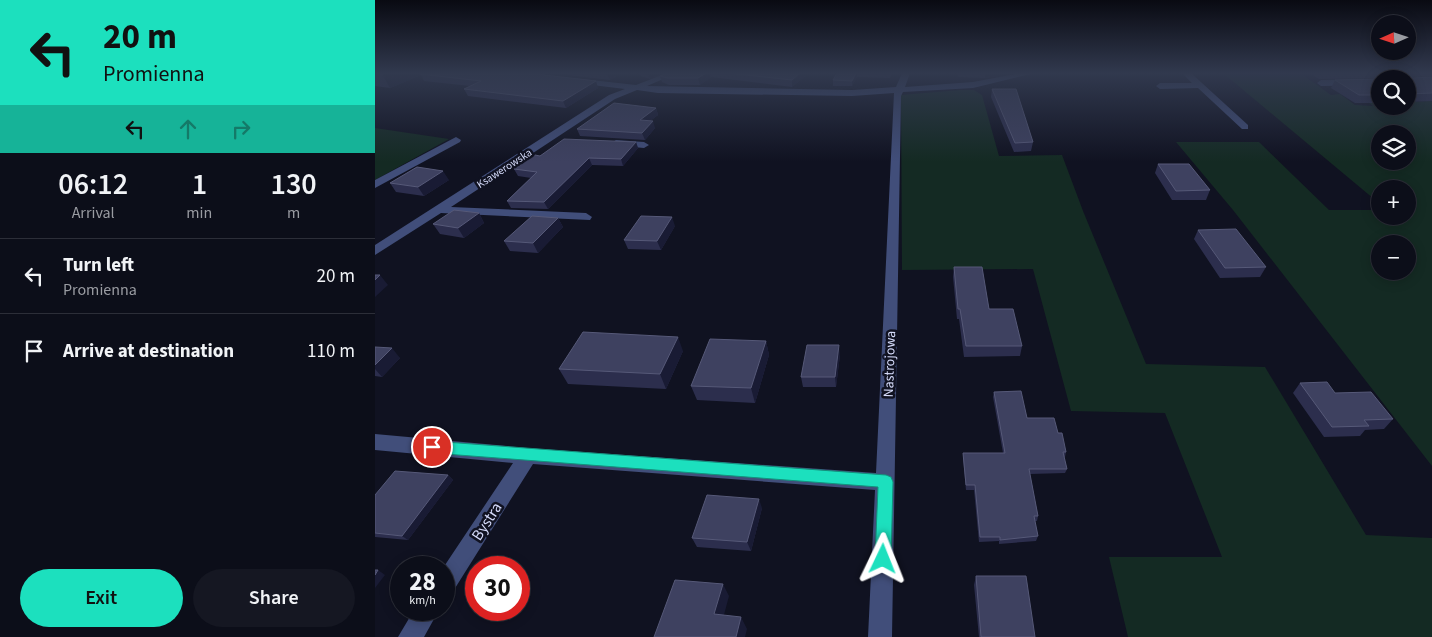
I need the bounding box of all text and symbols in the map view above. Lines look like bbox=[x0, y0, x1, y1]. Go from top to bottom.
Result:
text: 20 m bbox=[103, 12, 177, 62]
north arrow bbox=[1371, 15, 1416, 60]
map controls bbox=[1371, 15, 1416, 280]
icon: left bbox=[20, 20, 85, 85]
text: Promienna bbox=[103, 58, 205, 90]
button: search bbox=[1371, 70, 1416, 115]
icon: left bbox=[121, 115, 149, 143]
icon: ahead bbox=[174, 115, 202, 143]
icon: right bbox=[227, 115, 255, 143]
button: layers bbox=[1371, 125, 1416, 170]
street label: Ksawerowska bbox=[474, 145, 535, 192]
text: 06:12 bbox=[58, 163, 128, 206]
text: 1 bbox=[192, 163, 207, 206]
text: 130 bbox=[271, 163, 317, 206]
button: + bbox=[1371, 180, 1416, 225]
text: Arrival bbox=[72, 202, 115, 224]
text: min bbox=[186, 202, 212, 224]
text: m bbox=[287, 202, 300, 224]
button: − bbox=[1371, 235, 1416, 280]
text: Turn left bbox=[63, 252, 134, 279]
icon: left bbox=[20, 262, 48, 290]
text: 20 m bbox=[317, 263, 355, 290]
text: Promienna bbox=[63, 279, 137, 301]
street label: Nastrojowa bbox=[879, 330, 901, 398]
icon: arrive bbox=[20, 337, 48, 365]
text: Arrive at destination bbox=[63, 338, 234, 365]
text: 110 m bbox=[307, 338, 355, 365]
pin bbox=[411, 426, 453, 468]
icon: arrive bbox=[418, 433, 446, 461]
street label: Bystra bbox=[466, 498, 507, 545]
position arrow bbox=[856, 532, 908, 584]
speed limit sign: 30 bbox=[465, 556, 530, 621]
text: 28 bbox=[409, 564, 436, 600]
button: Exit bbox=[20, 569, 183, 627]
button: Share bbox=[193, 569, 355, 627]
text: km/h bbox=[409, 592, 436, 609]

